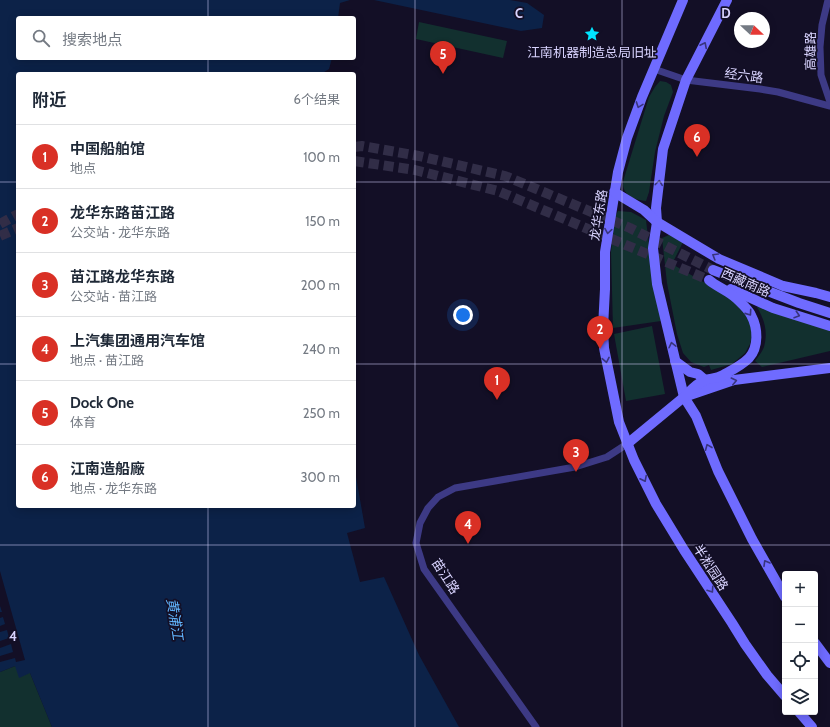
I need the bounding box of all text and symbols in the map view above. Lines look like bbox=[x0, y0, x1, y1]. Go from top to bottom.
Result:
text: C bbox=[515, 5, 523, 21]
text: D bbox=[721, 5, 731, 21]
north arrow bbox=[734, 12, 770, 48]
search box bbox=[16, 16, 356, 60]
place icon: 江南机器制造总局旧址 bbox=[583, 25, 601, 43]
icon: search bbox=[30, 27, 52, 49]
text: 搜索地点 bbox=[62, 31, 122, 49]
street label: 高雄路 bbox=[802, 31, 818, 71]
pin: 5 bbox=[430, 41, 456, 74]
one-way arrow bbox=[699, 42, 707, 49]
place label: 江南机器制造总局旧址 bbox=[527, 44, 657, 60]
street label: 经六路 bbox=[724, 64, 764, 86]
text: 附近 bbox=[32, 90, 66, 110]
text: 6个结果 bbox=[294, 91, 340, 107]
one-way arrow bbox=[635, 101, 643, 108]
pin: 6 bbox=[684, 124, 710, 157]
text: 中国船舶馆 bbox=[70, 140, 145, 158]
text: 1 bbox=[43, 149, 47, 165]
text: 100 m bbox=[303, 149, 340, 165]
text: 地点 bbox=[70, 160, 96, 176]
one-way arrow bbox=[654, 180, 663, 186]
street label: 龙华东路 bbox=[586, 188, 610, 242]
text: 龙华东路苗江路 bbox=[70, 204, 175, 222]
text: 2 bbox=[42, 213, 48, 229]
text: 150 m bbox=[305, 213, 340, 229]
text: 公交站 · 龙华东路 bbox=[70, 224, 170, 240]
one-way arrow bbox=[604, 228, 613, 234]
one-way arrow bbox=[712, 254, 719, 261]
street label: 西藏南路 bbox=[719, 264, 773, 300]
text: 苗江路龙华东路 bbox=[70, 268, 175, 286]
text: 3 bbox=[41, 277, 49, 293]
text: 200 m bbox=[301, 277, 340, 293]
text: 公交站 · 苗江路 bbox=[70, 288, 157, 304]
your location bbox=[453, 305, 473, 325]
one-way arrow bbox=[744, 309, 751, 316]
one-way arrow bbox=[793, 311, 800, 319]
pin: 2 bbox=[587, 316, 613, 349]
text: 上汽集团通用汽车馆 bbox=[70, 332, 205, 350]
text: 4 bbox=[41, 341, 49, 357]
text: 240 m bbox=[302, 341, 340, 357]
one-way arrow bbox=[668, 342, 676, 349]
text: 地点 · 苗江路 bbox=[70, 352, 144, 368]
one-way arrow bbox=[602, 357, 610, 364]
pin: 1 bbox=[484, 367, 510, 400]
one-way arrow bbox=[731, 377, 737, 385]
text: Dock One bbox=[70, 394, 134, 412]
text: 5 bbox=[42, 405, 48, 421]
text: 250 m bbox=[303, 405, 340, 421]
text: 体育 bbox=[70, 414, 96, 430]
pin: 3 bbox=[563, 439, 589, 472]
one-way arrow bbox=[705, 444, 713, 451]
text: 江南造船廠 bbox=[70, 460, 145, 478]
text: 6 bbox=[41, 469, 49, 485]
text: 300 m bbox=[300, 469, 340, 485]
one-way arrow bbox=[639, 475, 647, 483]
text: 地点 · 龙华东路 bbox=[70, 480, 157, 496]
pin: 4 bbox=[455, 511, 481, 544]
street label: 半淞园路 bbox=[690, 541, 732, 593]
street label: 苗江路 bbox=[429, 555, 463, 597]
one-way arrow bbox=[763, 560, 770, 567]
map controls bbox=[782, 571, 818, 715]
button: + bbox=[782, 571, 818, 607]
one-way arrow bbox=[706, 586, 713, 593]
water label: 黄浦江 bbox=[163, 597, 187, 643]
button: − bbox=[782, 607, 818, 643]
text: 4 bbox=[9, 628, 17, 644]
button: locate bbox=[782, 643, 818, 679]
button: layers bbox=[782, 679, 818, 715]

